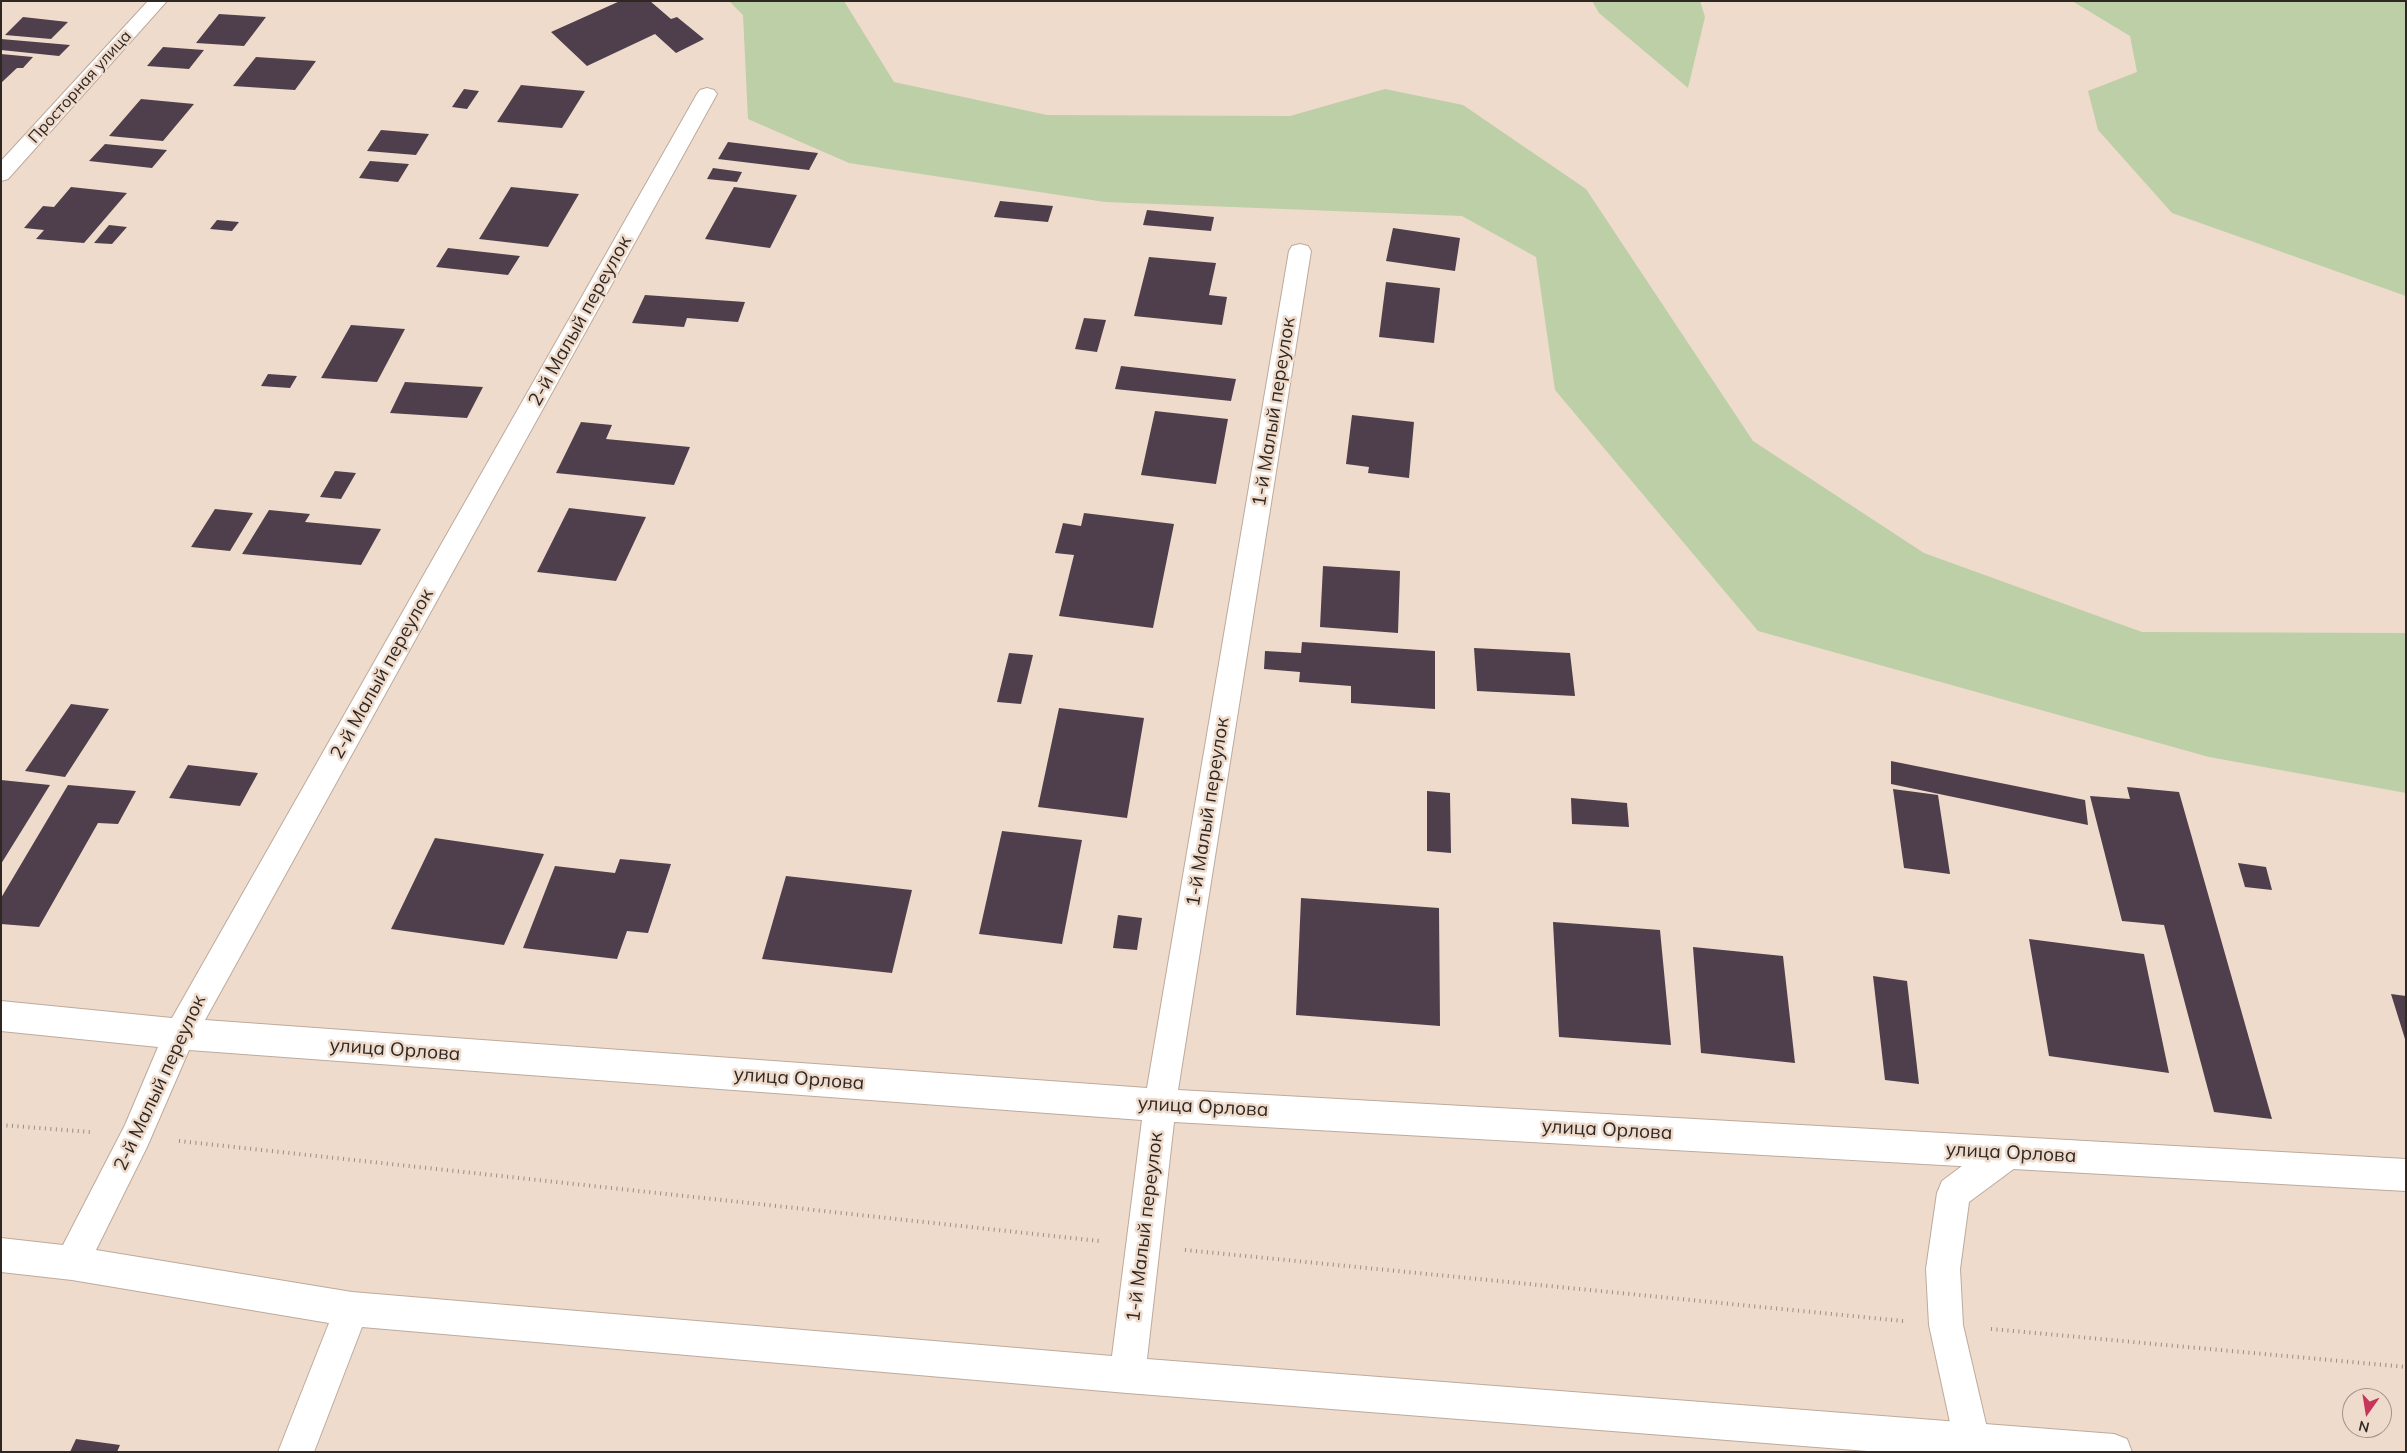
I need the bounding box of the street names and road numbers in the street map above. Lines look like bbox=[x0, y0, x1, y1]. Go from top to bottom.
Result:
street label: Просторная улица bbox=[24, 27, 136, 147]
street label: 2-й Малый переулок bbox=[524, 232, 636, 410]
street label: 1-й Малый переулок bbox=[1248, 316, 1300, 508]
street label: 2-й Малый переулок bbox=[326, 585, 438, 763]
street label: 1-й Малый переулок bbox=[1182, 716, 1234, 908]
street label: 2-й Малый переулок bbox=[109, 992, 211, 1174]
street label: улица Орлова bbox=[329, 1034, 461, 1066]
street label: улица Орлова bbox=[733, 1063, 865, 1095]
street label: улица Орлова bbox=[1137, 1092, 1269, 1122]
street label: улица Орлова bbox=[1541, 1115, 1673, 1145]
street label: 1-й Малый переулок bbox=[1122, 1131, 1168, 1323]
street label: улица Орлова bbox=[1945, 1138, 2077, 1168]

